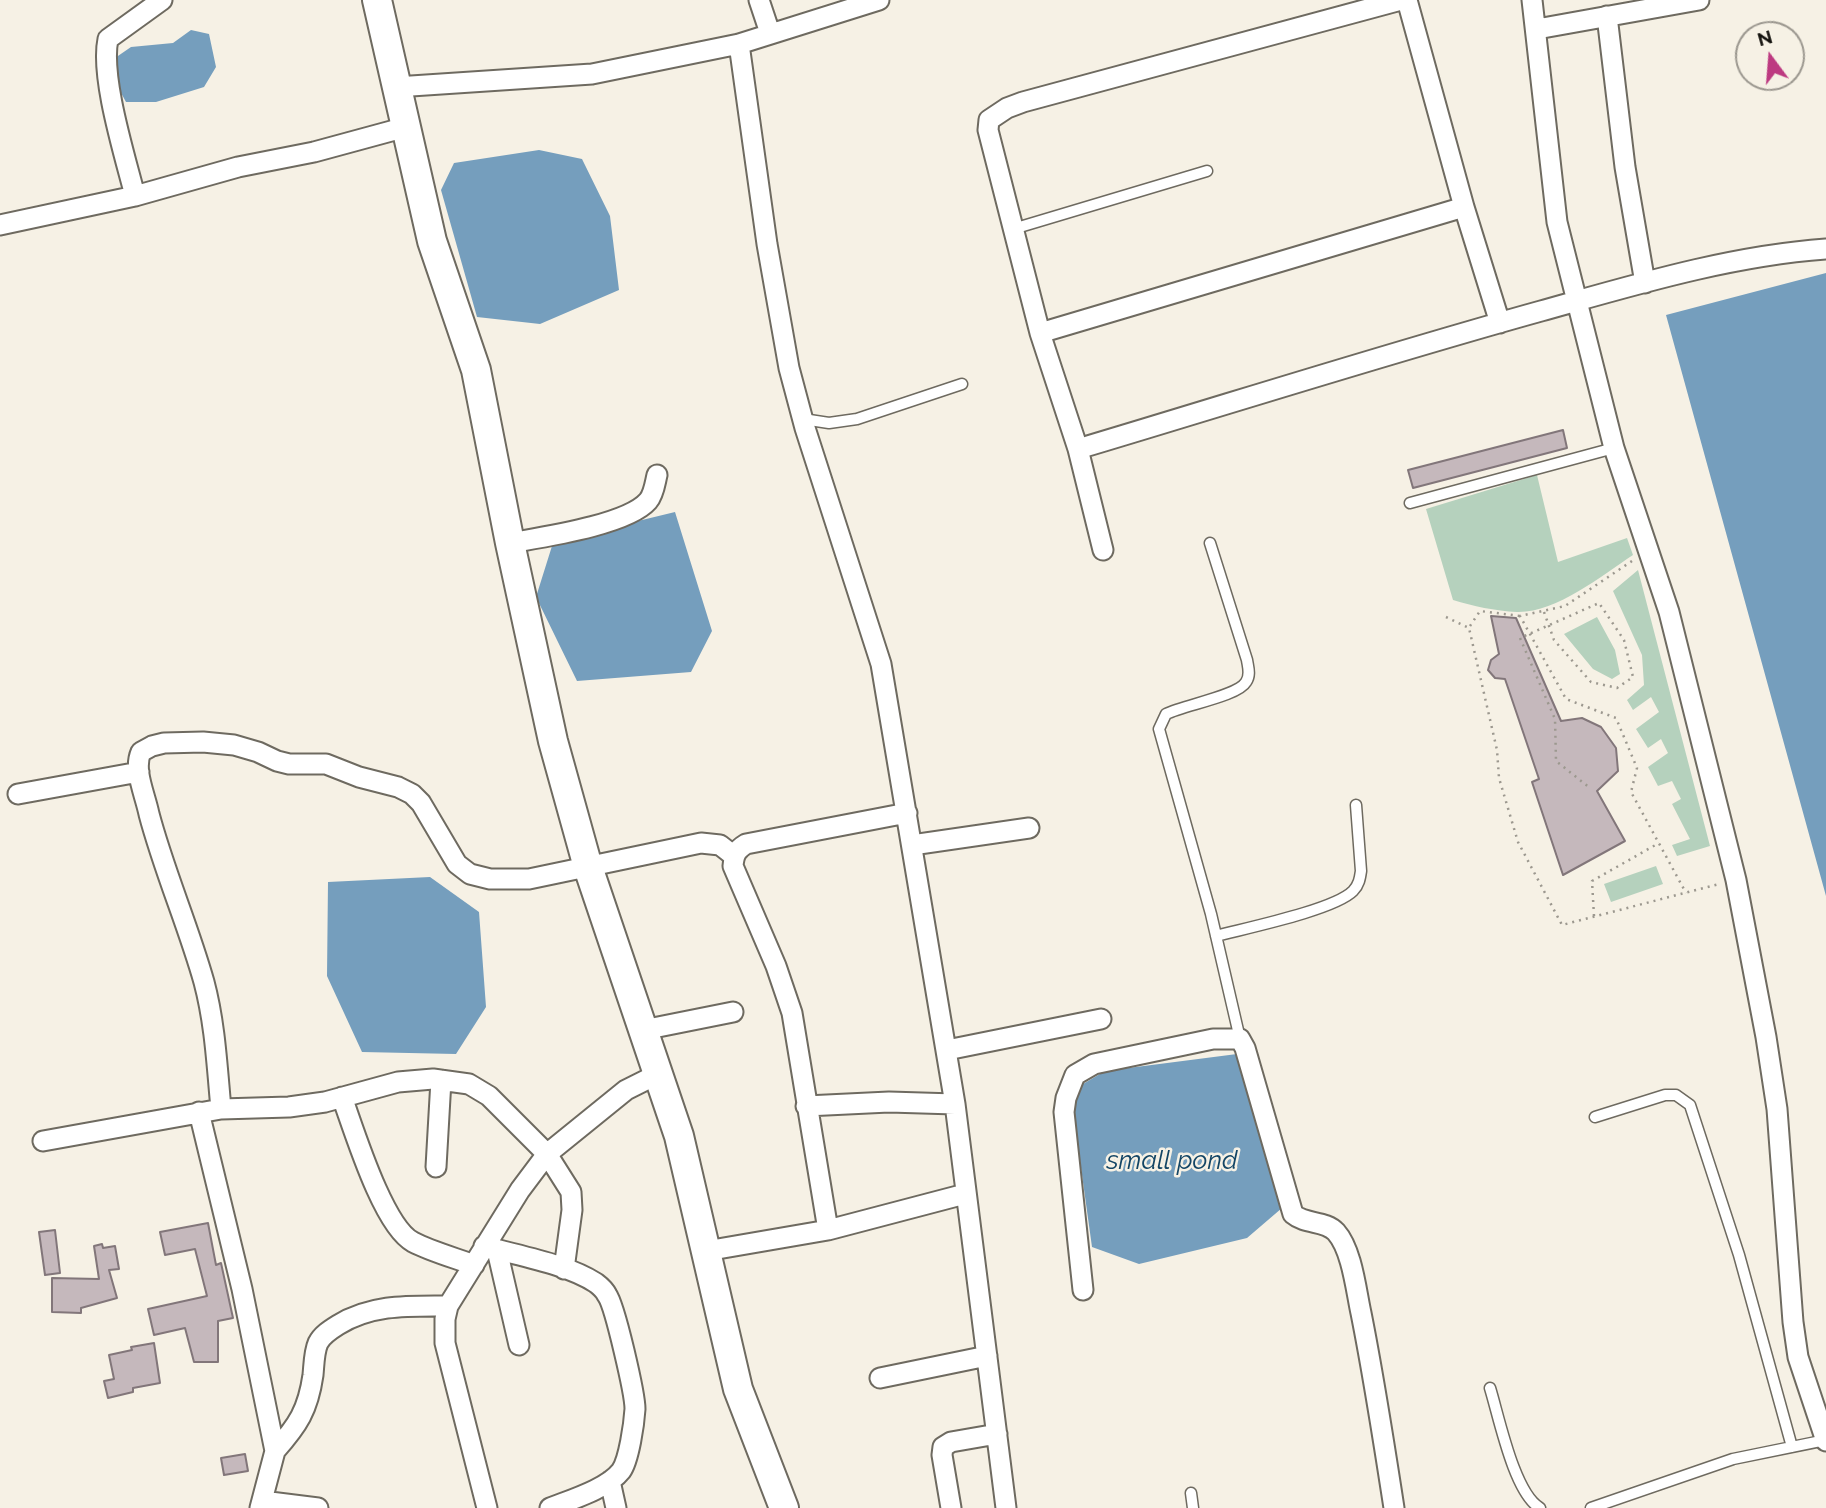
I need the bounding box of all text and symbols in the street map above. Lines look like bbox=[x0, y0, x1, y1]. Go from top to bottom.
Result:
north arrow bbox=[1735, 21, 1805, 91]
text: N bbox=[1755, 25, 1775, 50]
water label: small pond bbox=[1106, 1145, 1238, 1177]

